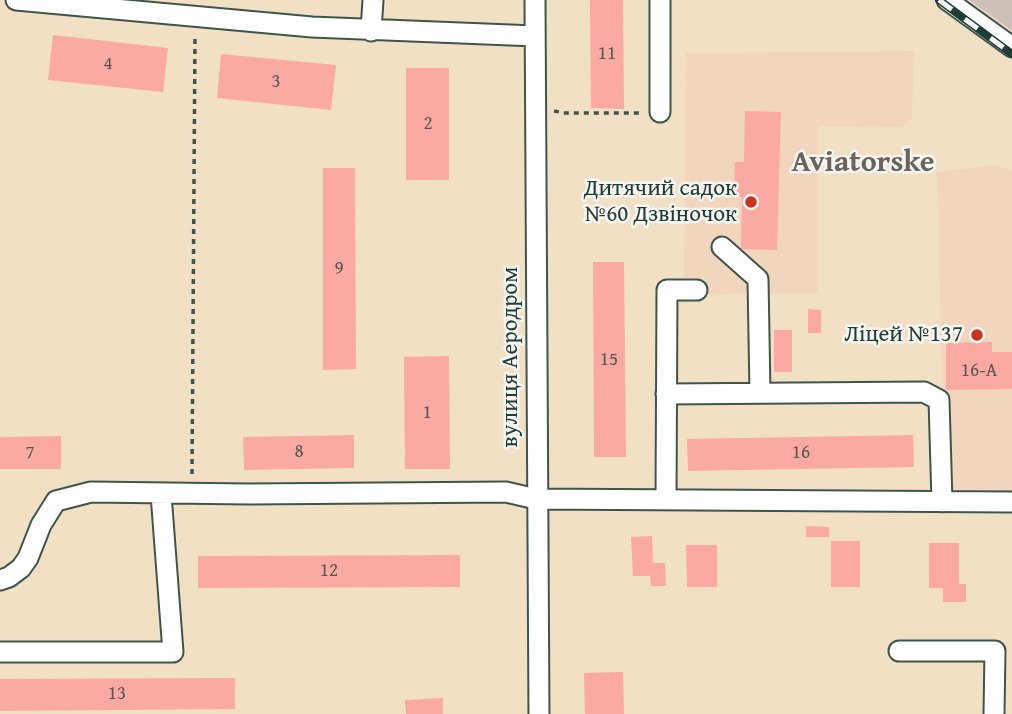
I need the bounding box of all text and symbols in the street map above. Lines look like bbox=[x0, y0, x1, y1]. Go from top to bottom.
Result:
house number: 11 bbox=[598, 43, 616, 65]
house number: 4 bbox=[103, 53, 113, 75]
house number: 3 bbox=[271, 71, 281, 93]
house number: 2 bbox=[423, 113, 433, 135]
district label: Aviatorske bbox=[792, 145, 934, 181]
place label: Дитячий садок №60 Дзвіночок bbox=[584, 175, 737, 229]
marker: Дитячий садок №60 Дзвіночок bbox=[743, 194, 759, 210]
house number: 9 bbox=[334, 258, 344, 280]
street label: вулиця Аеродром bbox=[497, 266, 525, 448]
place label: Ліцей №137 bbox=[844, 321, 963, 349]
marker: Ліцей №137 bbox=[969, 327, 985, 343]
house number: 15 bbox=[600, 349, 618, 371]
house number: 16-А bbox=[961, 360, 997, 382]
house number: 1 bbox=[422, 402, 432, 424]
house number: 8 bbox=[294, 441, 304, 463]
house number: 7 bbox=[25, 442, 35, 464]
house number: 16 bbox=[792, 442, 810, 464]
house number: 12 bbox=[320, 560, 338, 582]
house number: 13 bbox=[108, 683, 126, 705]

